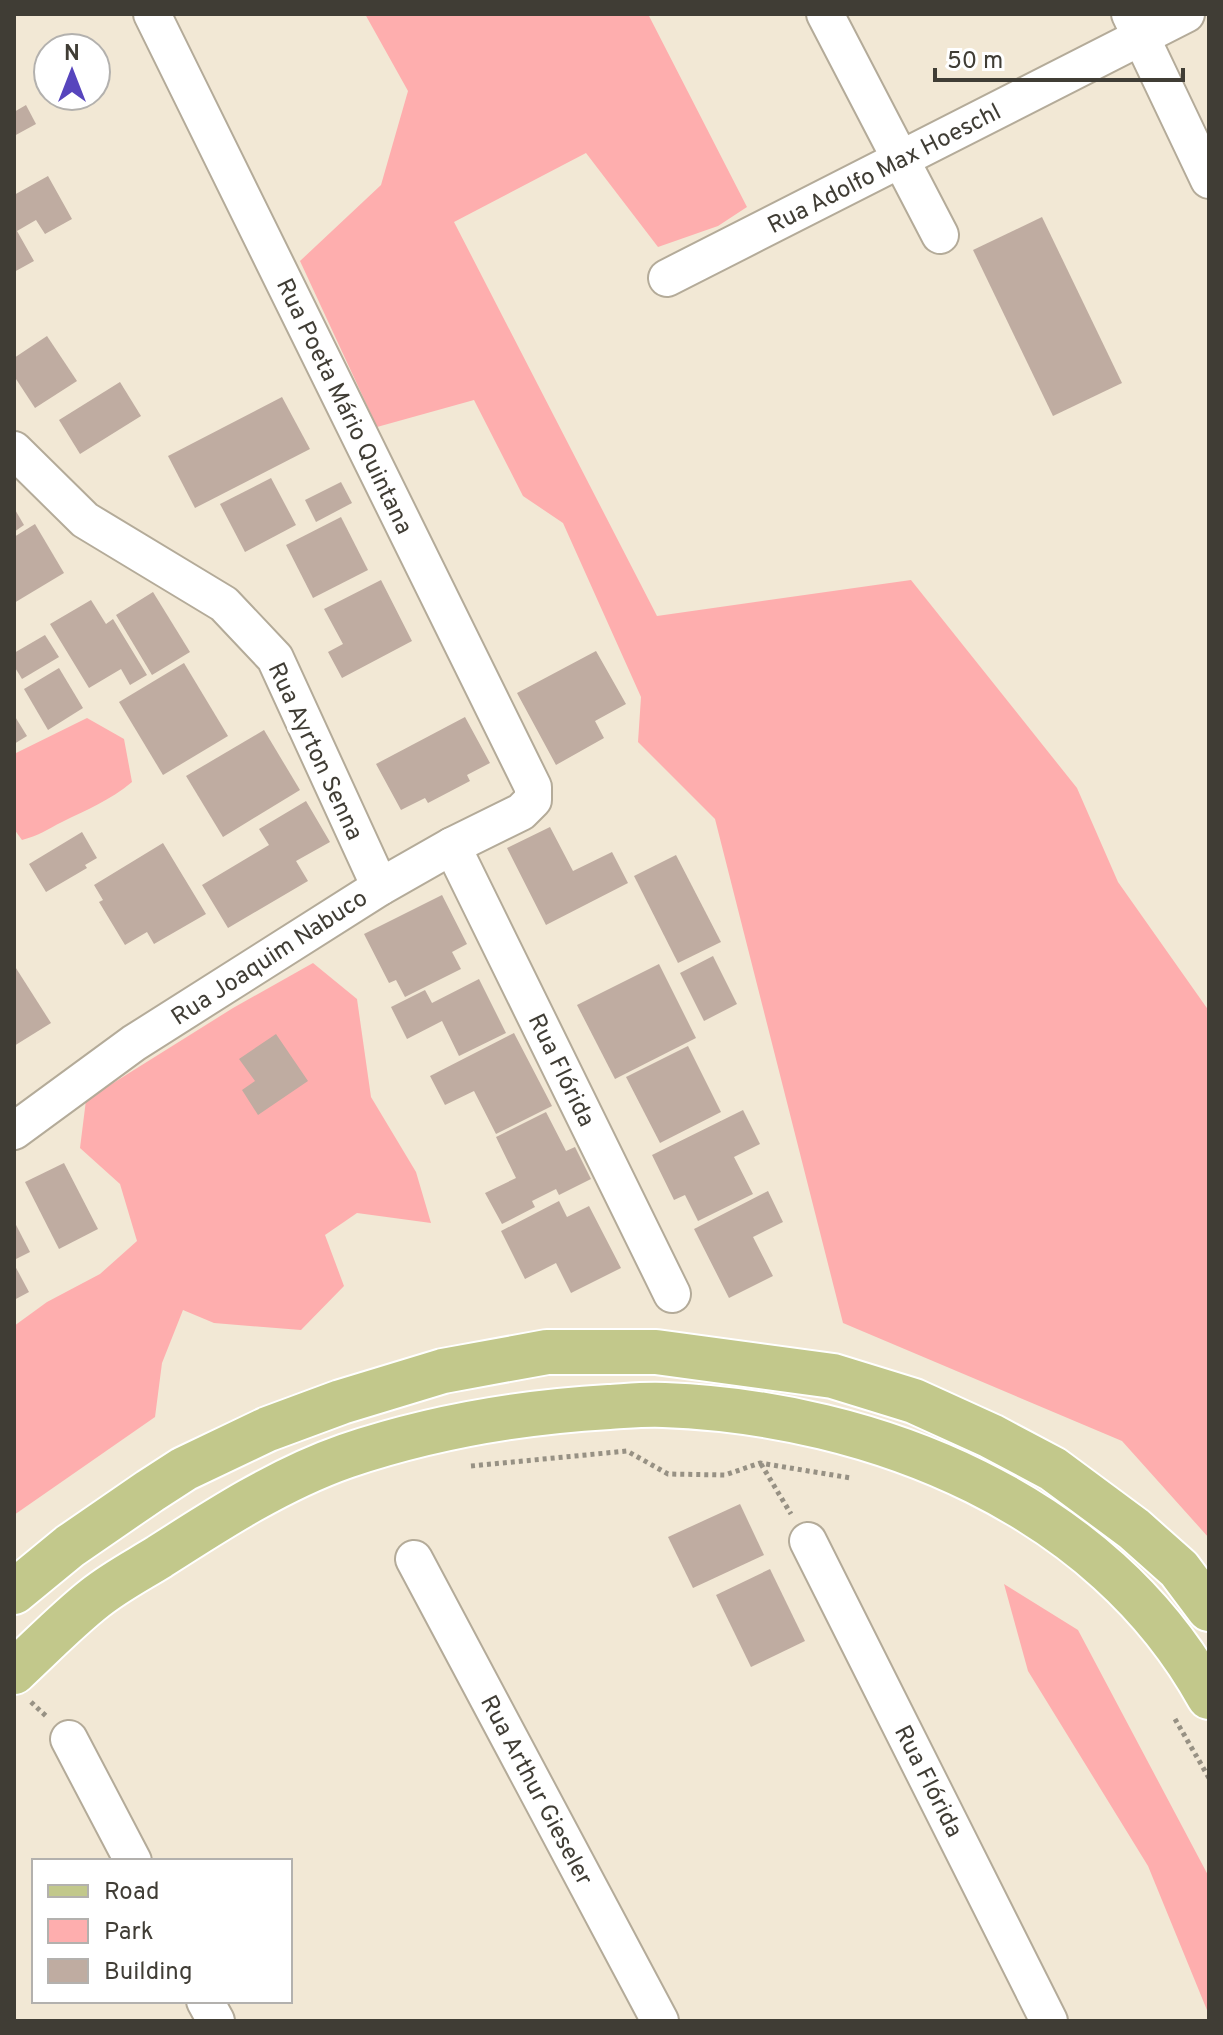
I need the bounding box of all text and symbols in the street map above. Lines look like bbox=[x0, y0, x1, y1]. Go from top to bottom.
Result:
north arrow bbox=[32, 32, 112, 112]
scale bar bbox=[935, 32, 1183, 82]
text: N bbox=[64, 41, 80, 68]
text: 50 m bbox=[947, 47, 1003, 77]
street label: Rua Adolfo Max Hoeschl bbox=[763, 98, 1007, 242]
street label: Rua Poeta Mário Quintana bbox=[268, 274, 418, 540]
street label: Rua Ayrton Senna bbox=[260, 658, 369, 846]
street label: Rua Joaquim Nabuco bbox=[166, 884, 374, 1033]
street label: Rua Flórida bbox=[520, 1009, 600, 1132]
street label: Rua Arthur Gieseler bbox=[472, 1691, 598, 1891]
street label: Rua Flórida bbox=[886, 1721, 968, 1843]
legend bbox=[32, 1859, 292, 2003]
text: Road bbox=[104, 1878, 160, 1908]
text: Park bbox=[104, 1918, 154, 1948]
text: Building bbox=[104, 1958, 193, 1988]

